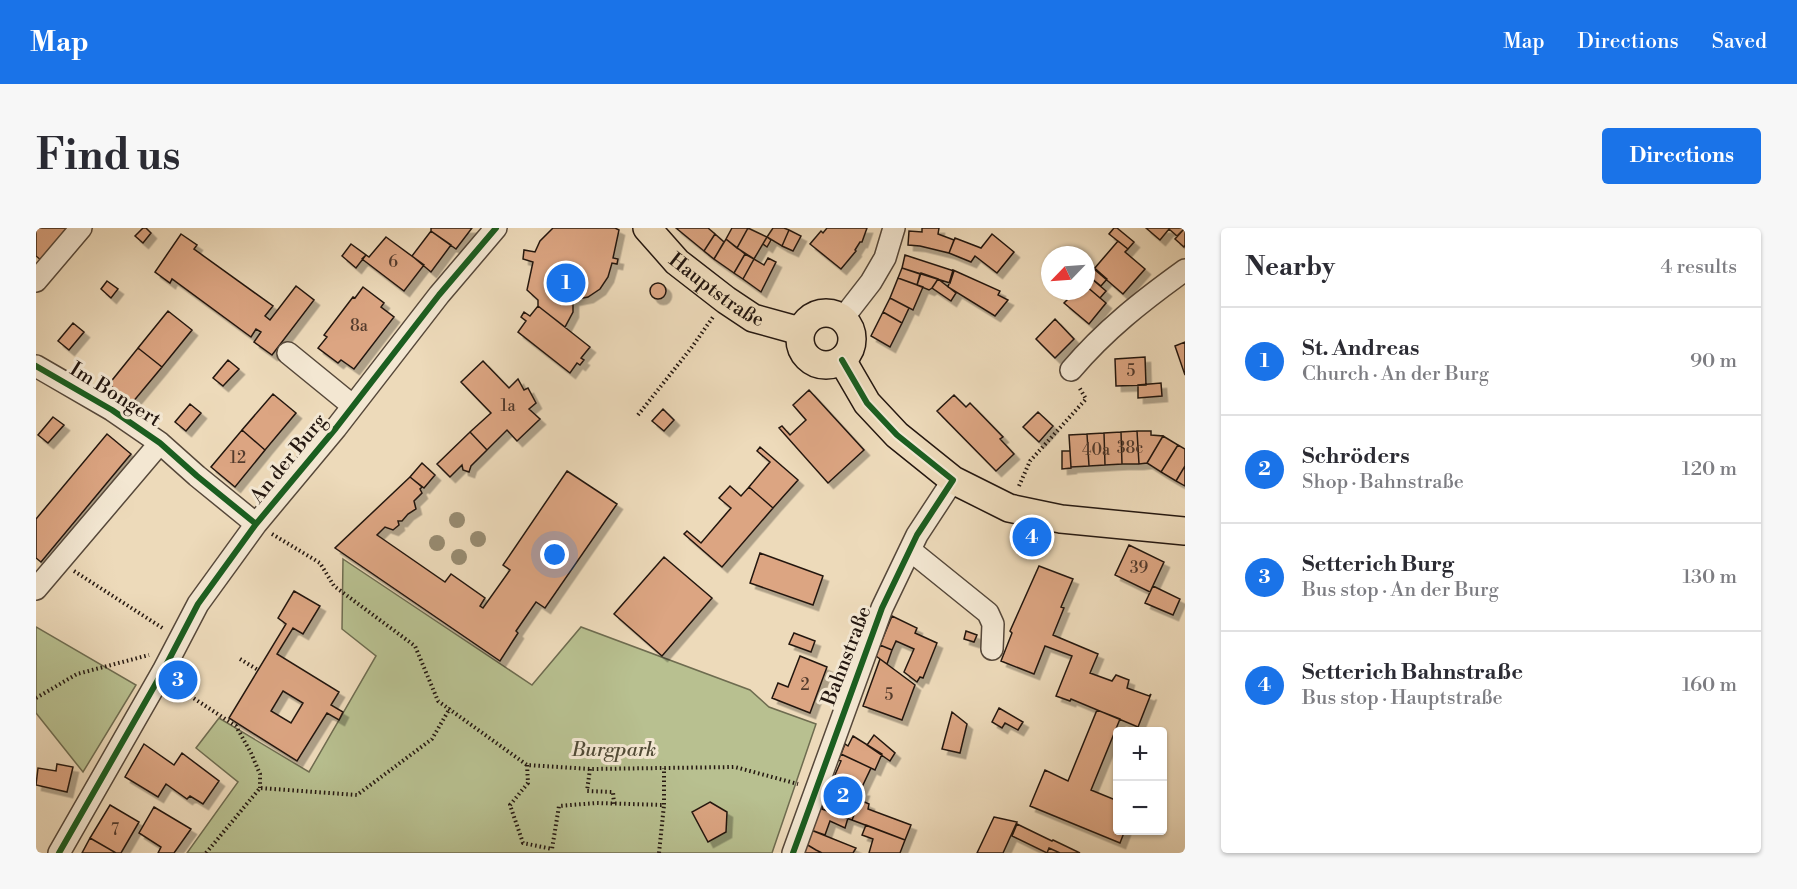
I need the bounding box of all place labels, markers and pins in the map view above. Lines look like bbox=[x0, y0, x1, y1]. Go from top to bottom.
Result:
pin: 1 bbox=[546, 260, 586, 306]
pin: 4 bbox=[1012, 514, 1052, 560]
pin: 3 bbox=[158, 658, 198, 702]
pin: 2 bbox=[824, 774, 862, 818]

